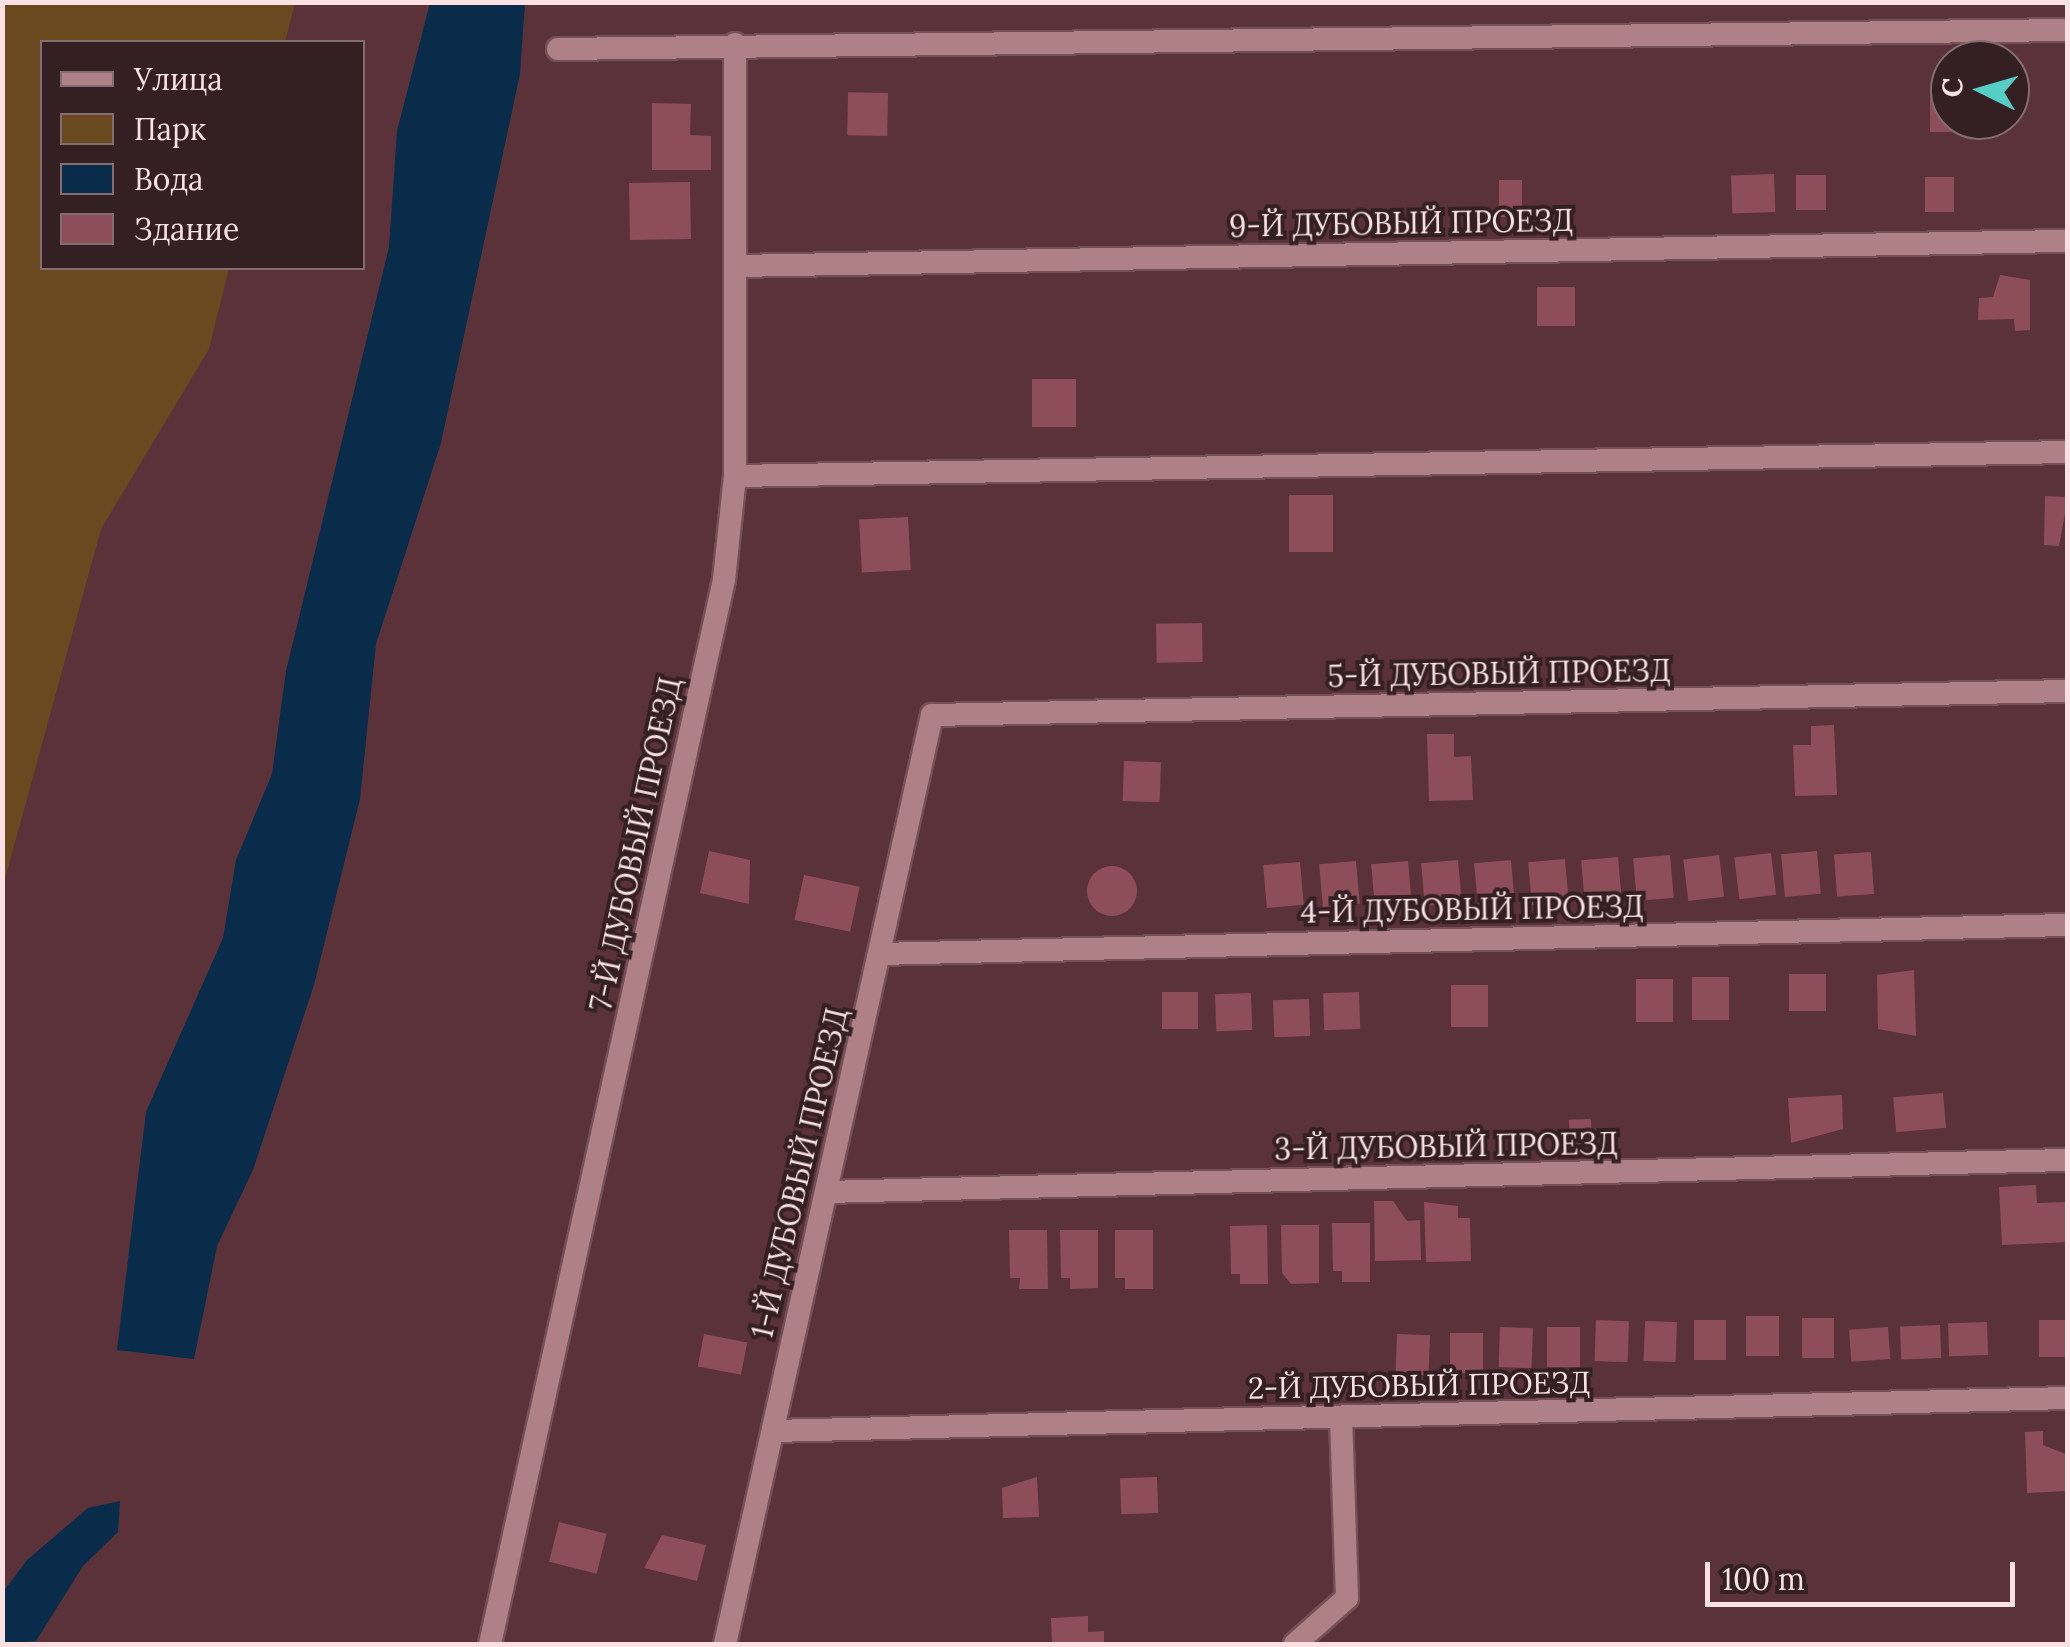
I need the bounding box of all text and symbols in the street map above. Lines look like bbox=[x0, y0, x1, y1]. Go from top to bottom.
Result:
legend bbox=[40, 40, 365, 270]
north arrow bbox=[1930, 40, 2030, 140]
text: Улица bbox=[134, 60, 223, 98]
text: С bbox=[1933, 76, 1971, 99]
text: Парк bbox=[134, 110, 206, 148]
text: Вода bbox=[134, 160, 203, 198]
street label: 9-Й ДУБОВЫЙ ПРОЕЗД bbox=[1229, 202, 1573, 244]
text: Здание bbox=[134, 210, 239, 248]
street label: 5-Й ДУБОВЫЙ ПРОЕЗД bbox=[1327, 652, 1671, 694]
street label: 7-Й ДУБОВЫЙ ПРОЕЗД bbox=[582, 674, 688, 1014]
street label: 4-Й ДУБОВЫЙ ПРОЕЗД bbox=[1300, 888, 1644, 930]
street label: 1-Й ДУБОВЫЙ ПРОЕЗД bbox=[744, 1005, 854, 1341]
street label: 3-Й ДУБОВЫЙ ПРОЕЗД bbox=[1274, 1125, 1618, 1167]
street label: 2-Й ДУБОВЫЙ ПРОЕЗД bbox=[1248, 1364, 1590, 1406]
scale bar bbox=[1710, 1542, 2020, 1604]
text: 100 m bbox=[1722, 1560, 1805, 1598]

